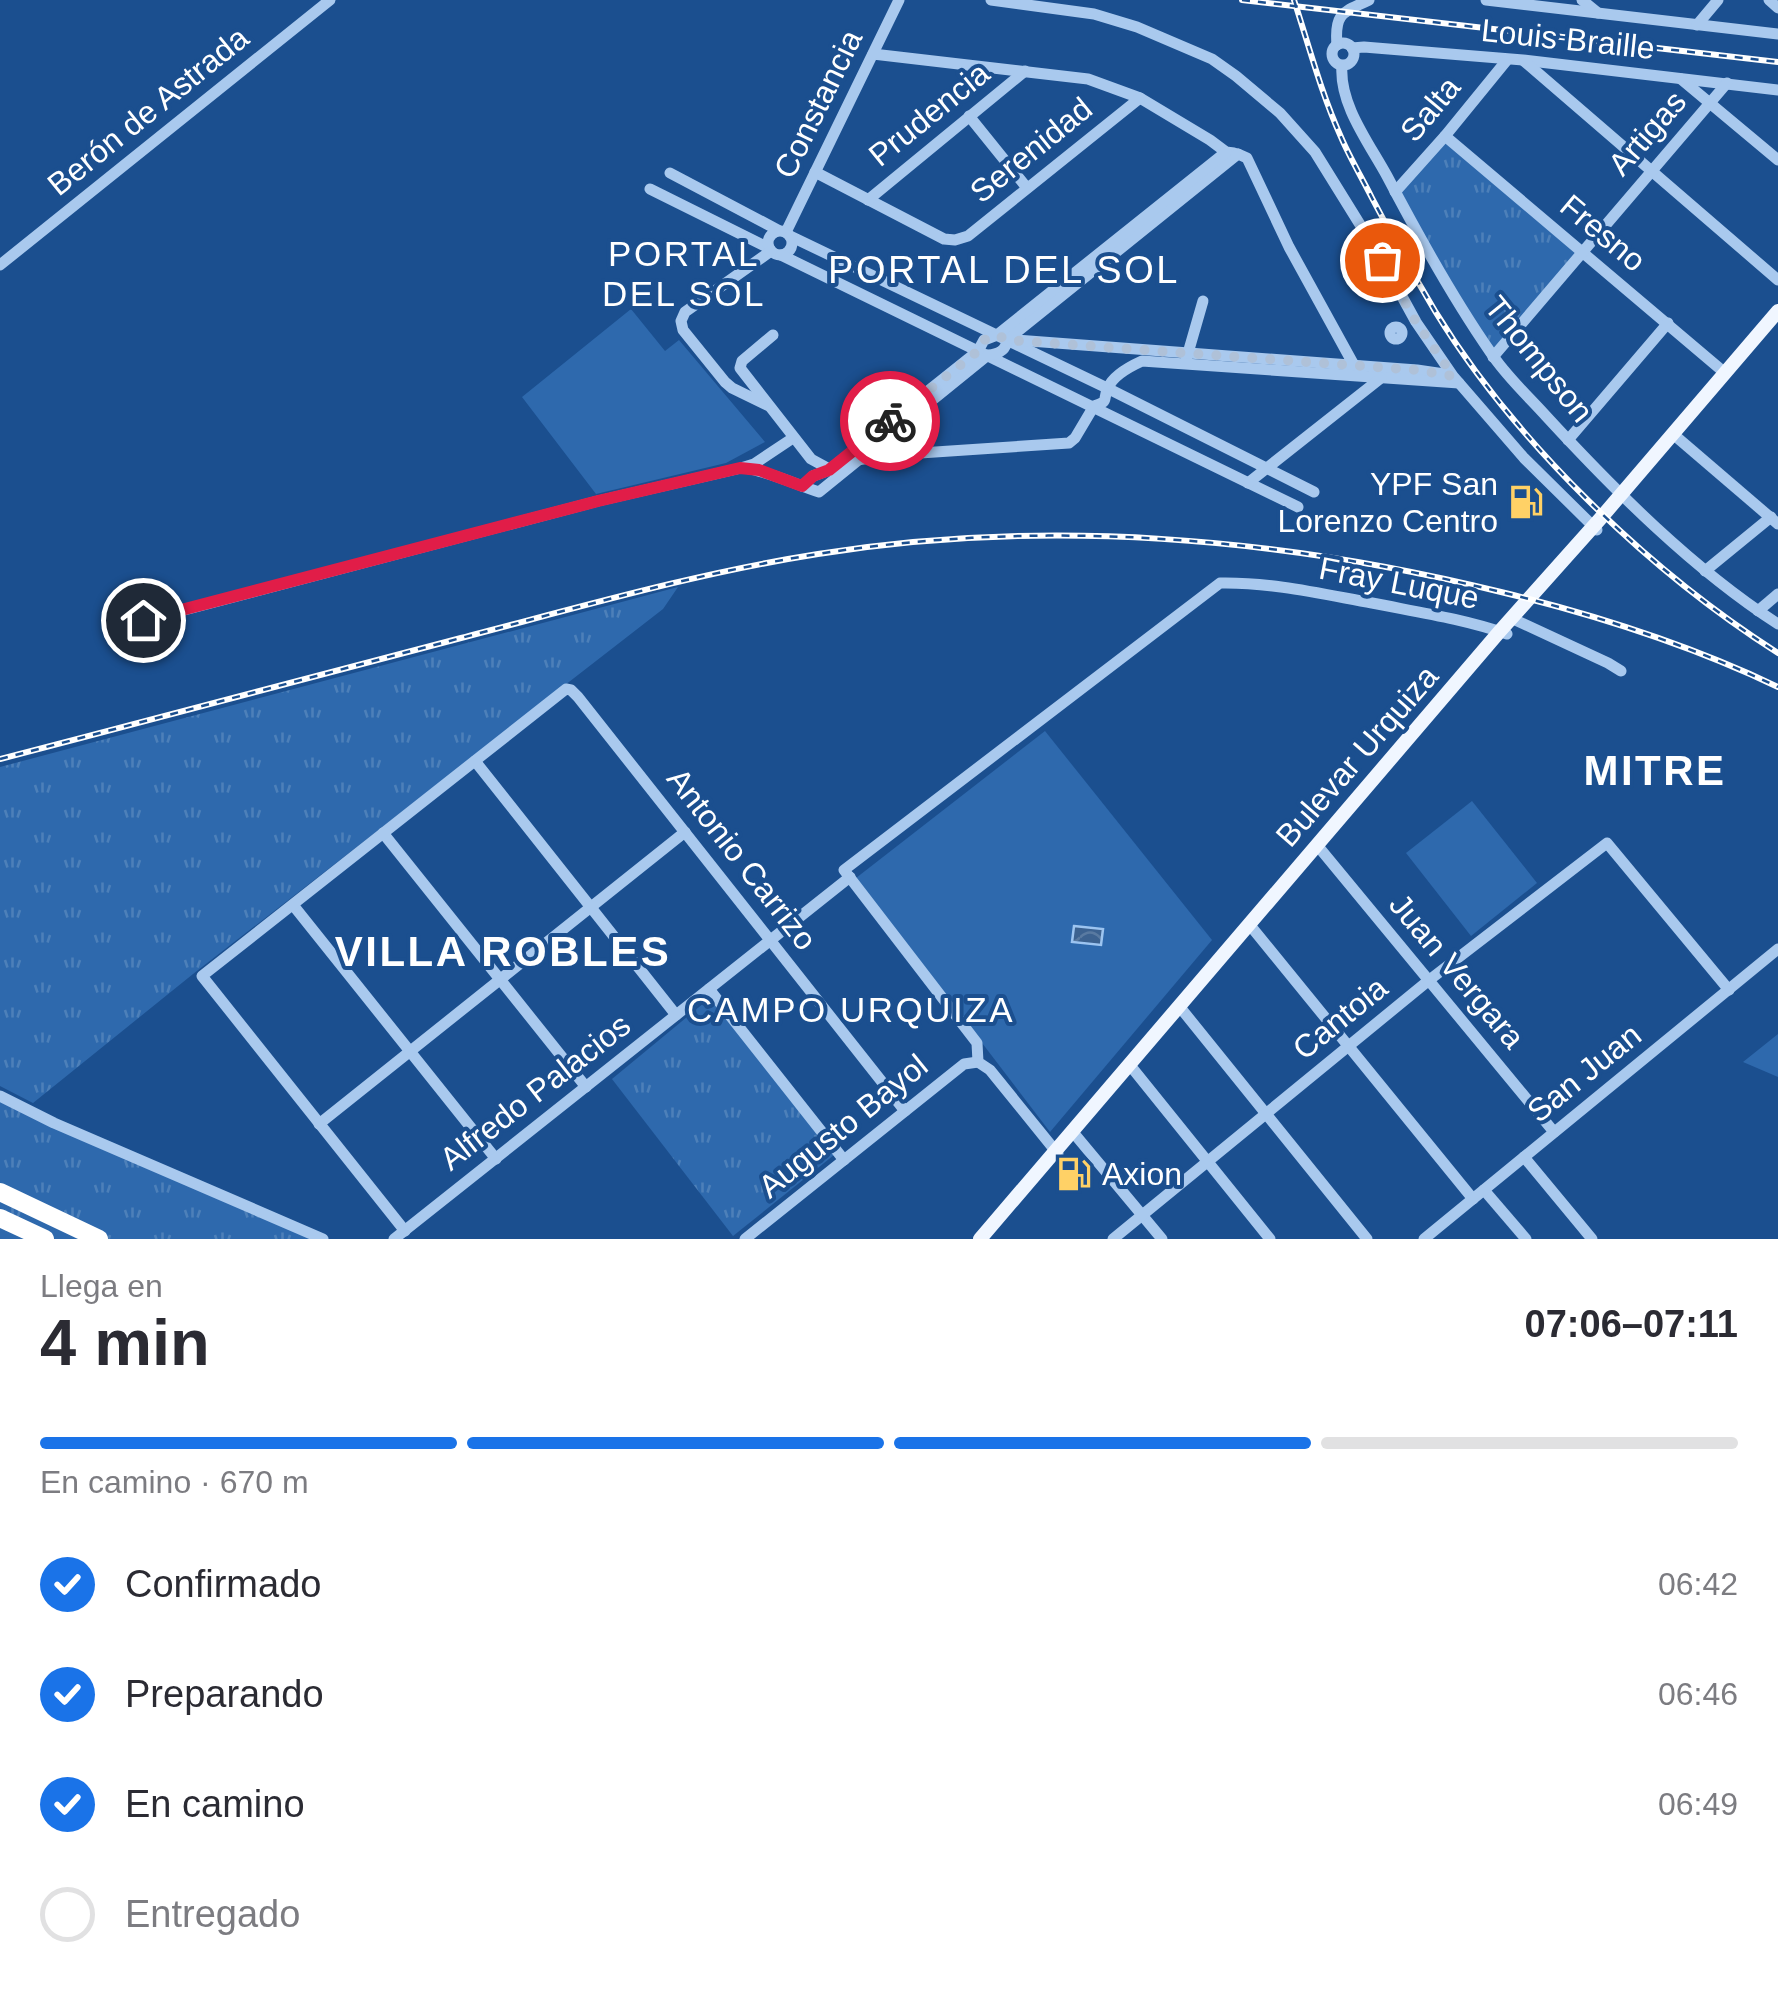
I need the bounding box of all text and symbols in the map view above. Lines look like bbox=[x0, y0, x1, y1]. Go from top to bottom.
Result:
street label: Louis Braille bbox=[1479, 12, 1657, 66]
street label: Berón de Astrada bbox=[41, 19, 256, 203]
street label: Constancia bbox=[767, 24, 869, 184]
street label: Prudencia bbox=[862, 55, 996, 173]
street label: Salta bbox=[1393, 69, 1467, 149]
street label: Artigas bbox=[1601, 84, 1693, 182]
street label: Serenidad bbox=[963, 90, 1099, 210]
street label: Fresno bbox=[1553, 187, 1653, 279]
pin bbox=[1340, 218, 1425, 303]
icon: bag bbox=[1355, 233, 1410, 288]
district label: PORTAL DEL SOL bbox=[602, 234, 766, 313]
district label: PORTAL DEL SOL bbox=[828, 249, 1180, 291]
street label: Thompson bbox=[1477, 289, 1601, 429]
courier bbox=[840, 371, 940, 471]
icon: bike bbox=[863, 394, 918, 449]
place label: YPF San Lorenzo Centro bbox=[1277, 466, 1498, 539]
fuel station icon: YPF San Lorenzo Centro bbox=[1507, 483, 1545, 521]
street label: Fray Luque bbox=[1316, 550, 1482, 616]
pin bbox=[101, 578, 186, 663]
icon: home bbox=[116, 593, 171, 648]
street label: Bulevar Urquiza bbox=[1269, 658, 1445, 854]
district label: MITRE bbox=[1583, 747, 1727, 794]
street label: Antonio Carrizo bbox=[660, 761, 824, 957]
street label: Juan Vergara bbox=[1382, 887, 1532, 1056]
district label: VILLA ROBLES bbox=[335, 928, 671, 975]
street label: Cantoia bbox=[1286, 969, 1394, 1067]
district label: CAMPO URQUIZA bbox=[687, 990, 1015, 1029]
street label: Alfredo Palacios bbox=[433, 1007, 637, 1177]
street label: San Juan bbox=[1520, 1016, 1648, 1130]
street label: Augusto Bayol bbox=[751, 1047, 935, 1205]
fuel station icon: Axion bbox=[1055, 1155, 1093, 1193]
place label: Axion bbox=[1102, 1156, 1182, 1192]
text: Llega en bbox=[40, 1268, 163, 1304]
text: 07:06–07:11 bbox=[1525, 1303, 1738, 1345]
text: 4 min bbox=[40, 1306, 210, 1379]
text: En camino · 670 m bbox=[40, 1464, 309, 1500]
icon: check bbox=[40, 1557, 95, 1612]
text: Confirmado bbox=[125, 1563, 321, 1605]
text: 06:42 bbox=[1658, 1566, 1738, 1602]
icon: check bbox=[40, 1667, 95, 1722]
text: Preparando bbox=[125, 1673, 324, 1715]
text: 06:46 bbox=[1658, 1676, 1738, 1712]
icon: check bbox=[40, 1777, 95, 1832]
text: En camino bbox=[125, 1783, 305, 1825]
text: 06:49 bbox=[1658, 1786, 1738, 1822]
text: Entregado bbox=[125, 1893, 300, 1935]

